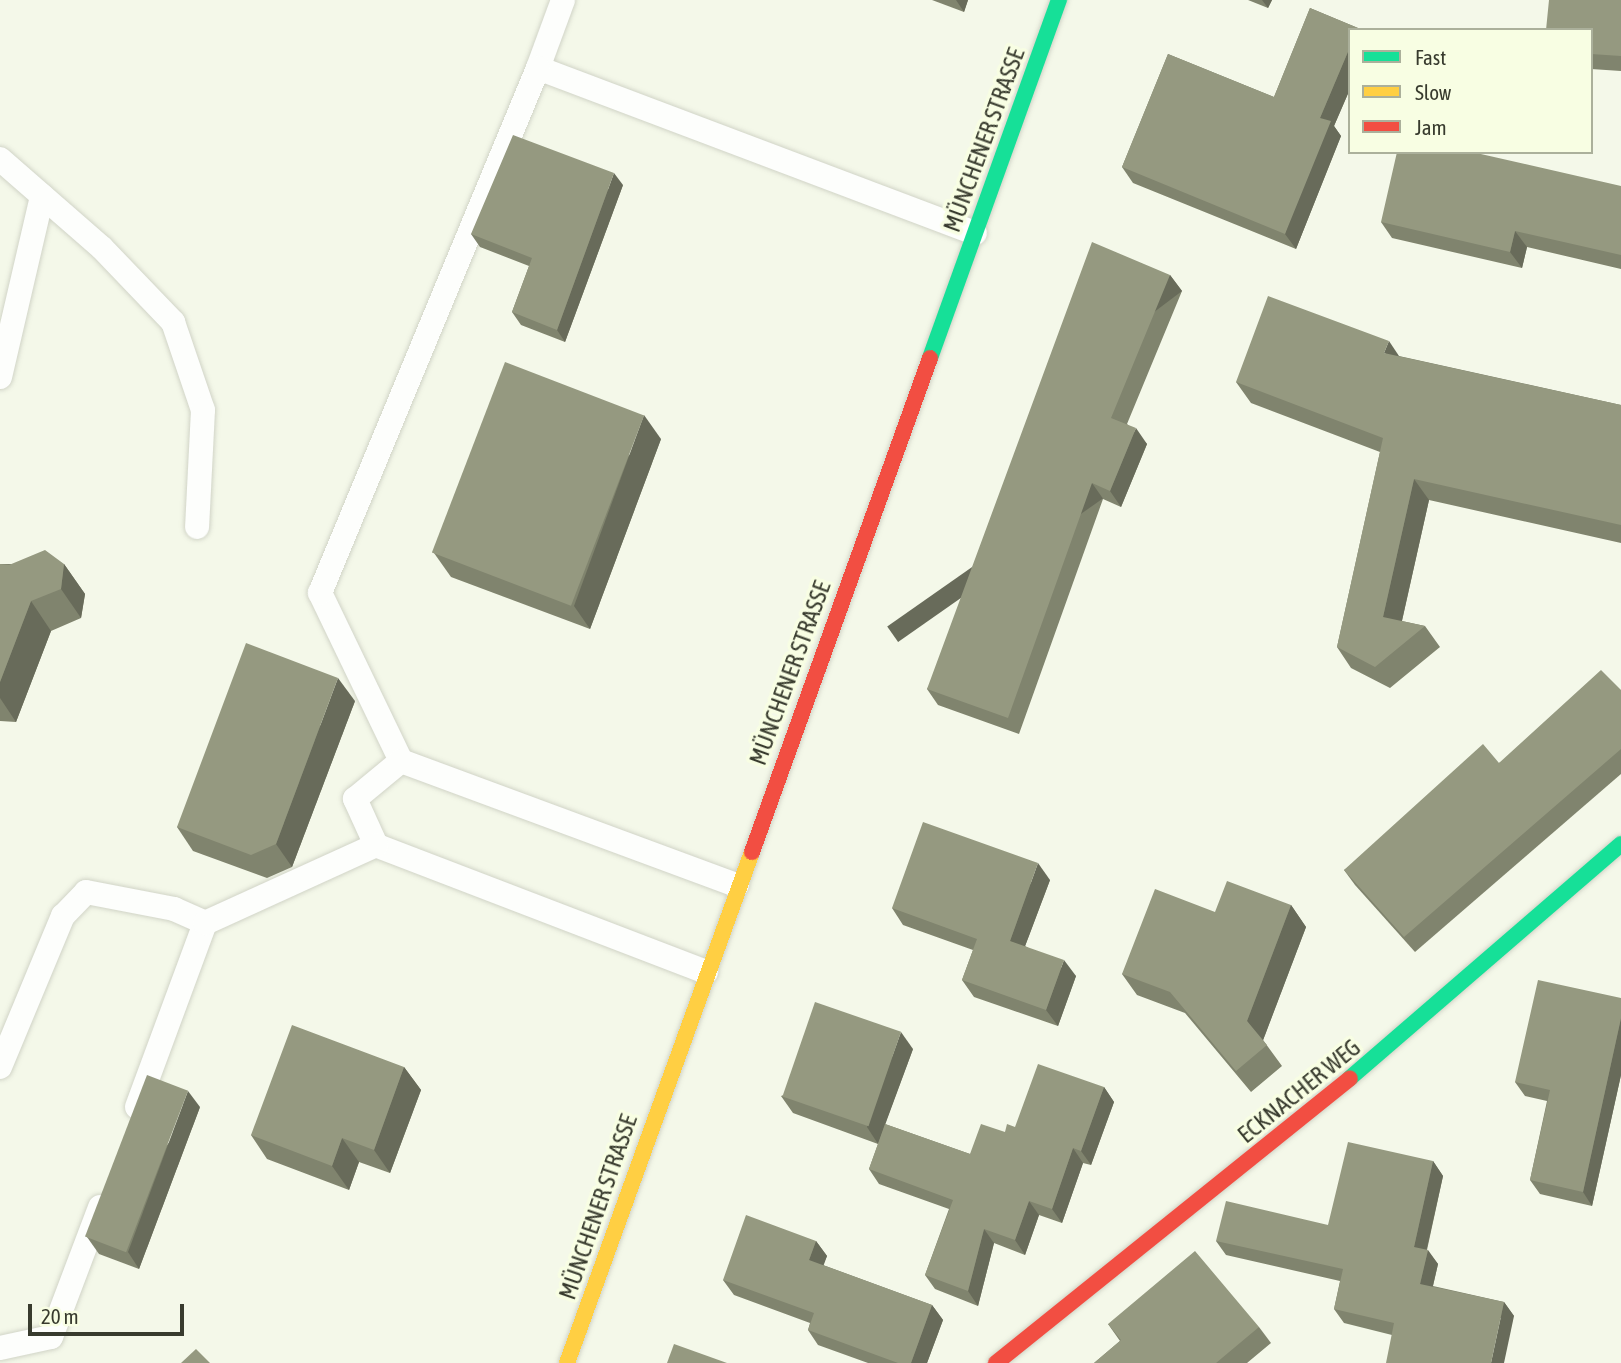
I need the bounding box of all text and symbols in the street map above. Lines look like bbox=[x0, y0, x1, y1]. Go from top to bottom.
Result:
legend bbox=[1348, 28, 1593, 154]
street label: MÜNCHENER STRASSE bbox=[937, 44, 1031, 236]
text: Fast bbox=[1415, 45, 1446, 69]
text: Slow bbox=[1415, 80, 1451, 104]
text: Jam bbox=[1415, 115, 1447, 139]
street label: MÜNCHENER STRASSE bbox=[743, 577, 837, 769]
street label: ECKNACHER WEG bbox=[1232, 1033, 1366, 1149]
street label: MÜNCHENER STRASSE bbox=[553, 1111, 643, 1303]
scale bar bbox=[32, 1290, 187, 1334]
text: 20 m bbox=[41, 1304, 79, 1328]

